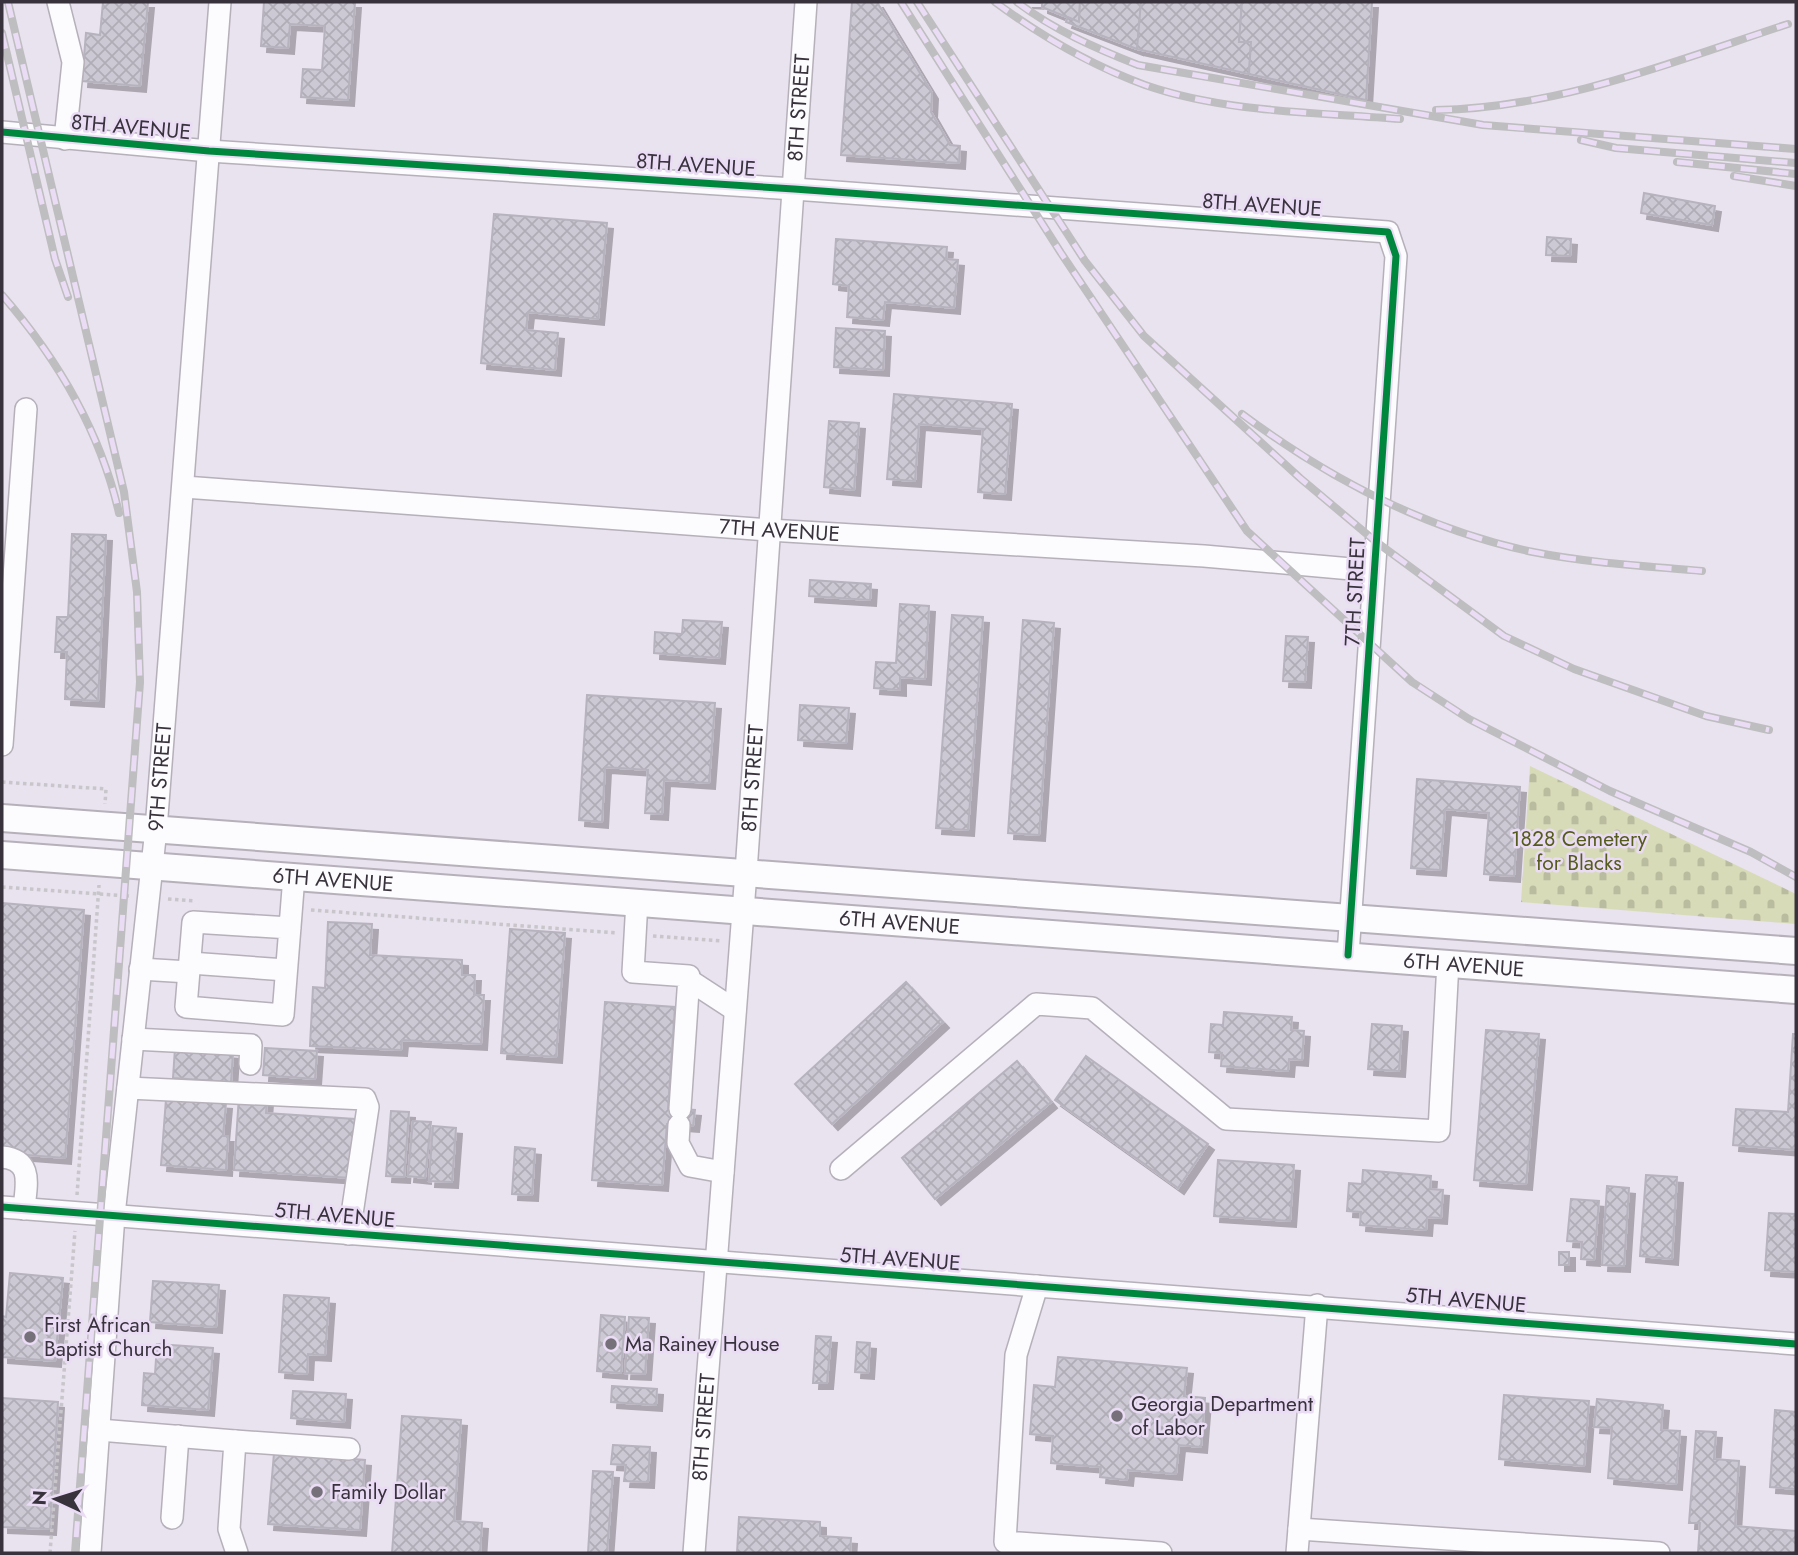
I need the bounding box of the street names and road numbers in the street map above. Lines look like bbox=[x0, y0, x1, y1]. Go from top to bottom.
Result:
street label: 8TH STREET bbox=[780, 53, 817, 163]
street label: 8TH AVENUE bbox=[70, 107, 192, 147]
street label: 8TH AVENUE bbox=[635, 146, 757, 184]
street label: 8TH AVENUE bbox=[1201, 186, 1323, 224]
street label: 7TH AVENUE bbox=[718, 511, 841, 549]
street label: 7TH STREET bbox=[1337, 537, 1373, 647]
street label: 9TH STREET bbox=[141, 722, 179, 833]
street label: 8TH STREET bbox=[734, 723, 771, 833]
street label: 6TH AVENUE bbox=[271, 860, 395, 899]
street label: 6TH AVENUE bbox=[838, 903, 961, 942]
street label: 6TH AVENUE bbox=[1402, 945, 1526, 985]
street label: 5TH AVENUE bbox=[273, 1195, 397, 1235]
street label: 5TH AVENUE bbox=[839, 1240, 961, 1278]
street label: 5TH AVENUE bbox=[1404, 1280, 1528, 1320]
street label: 8TH STREET bbox=[685, 1372, 723, 1482]

